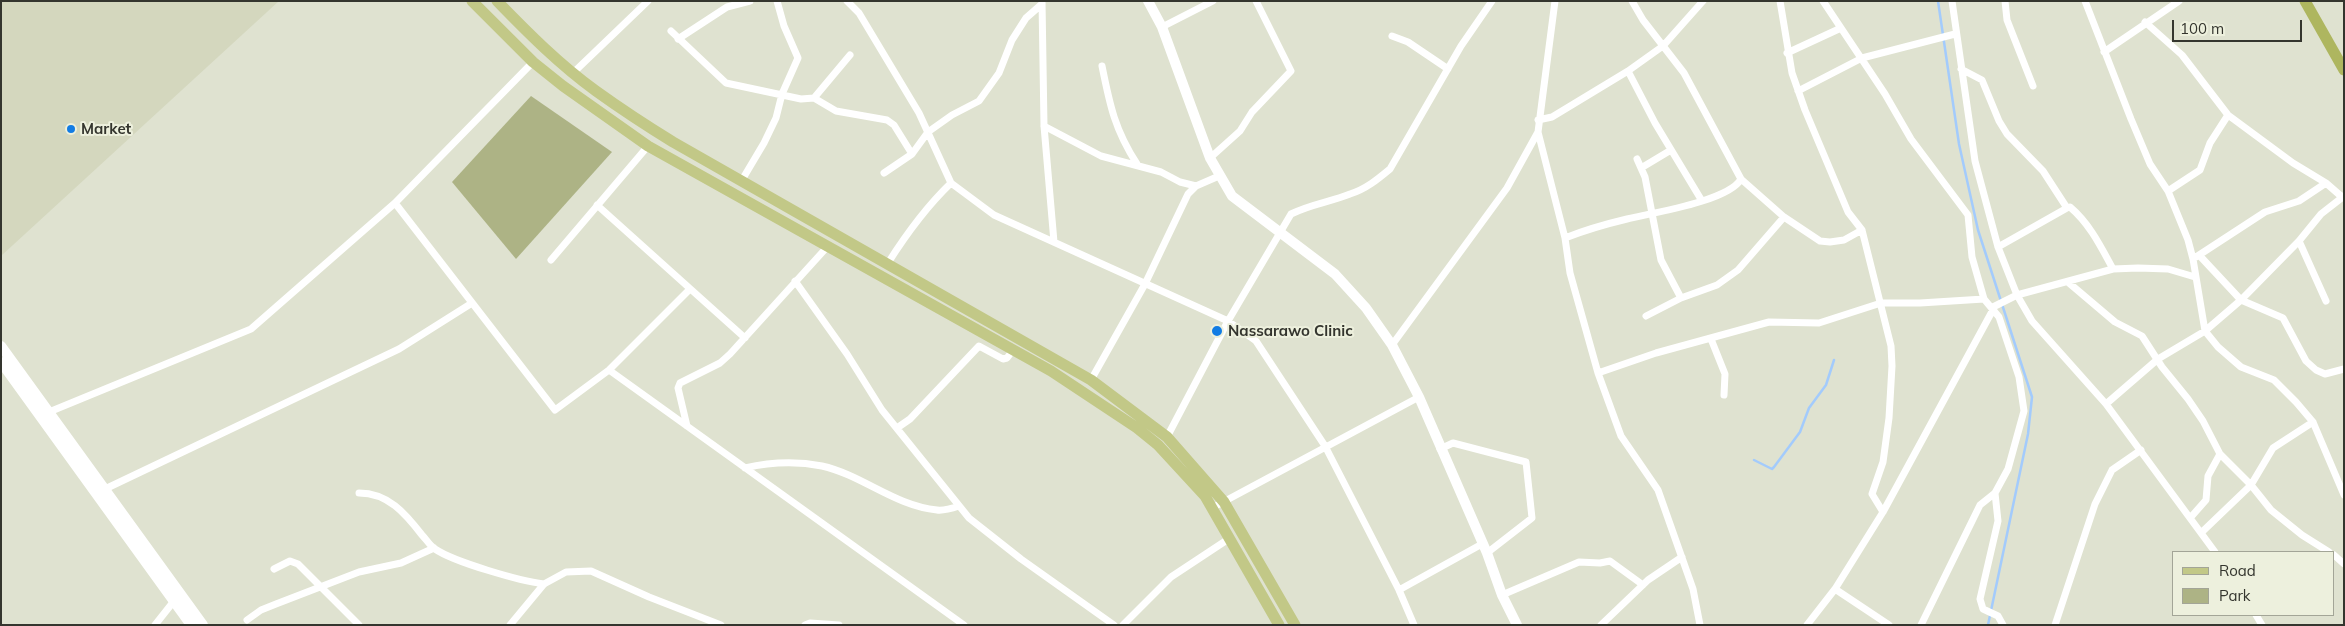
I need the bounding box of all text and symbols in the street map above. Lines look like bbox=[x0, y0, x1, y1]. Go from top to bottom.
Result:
scale bar bbox=[2175, 10, 2305, 42]
text: 100 m bbox=[2180, 19, 2224, 38]
place label: Market bbox=[81, 120, 131, 138]
marker: Market bbox=[65, 123, 77, 135]
place label: Nassarawo Clinic bbox=[1228, 322, 1353, 340]
marker: Nassarawo Clinic bbox=[1210, 324, 1224, 338]
legend bbox=[2172, 551, 2335, 616]
text: Road bbox=[2219, 561, 2256, 580]
text: Park bbox=[2219, 586, 2251, 605]

